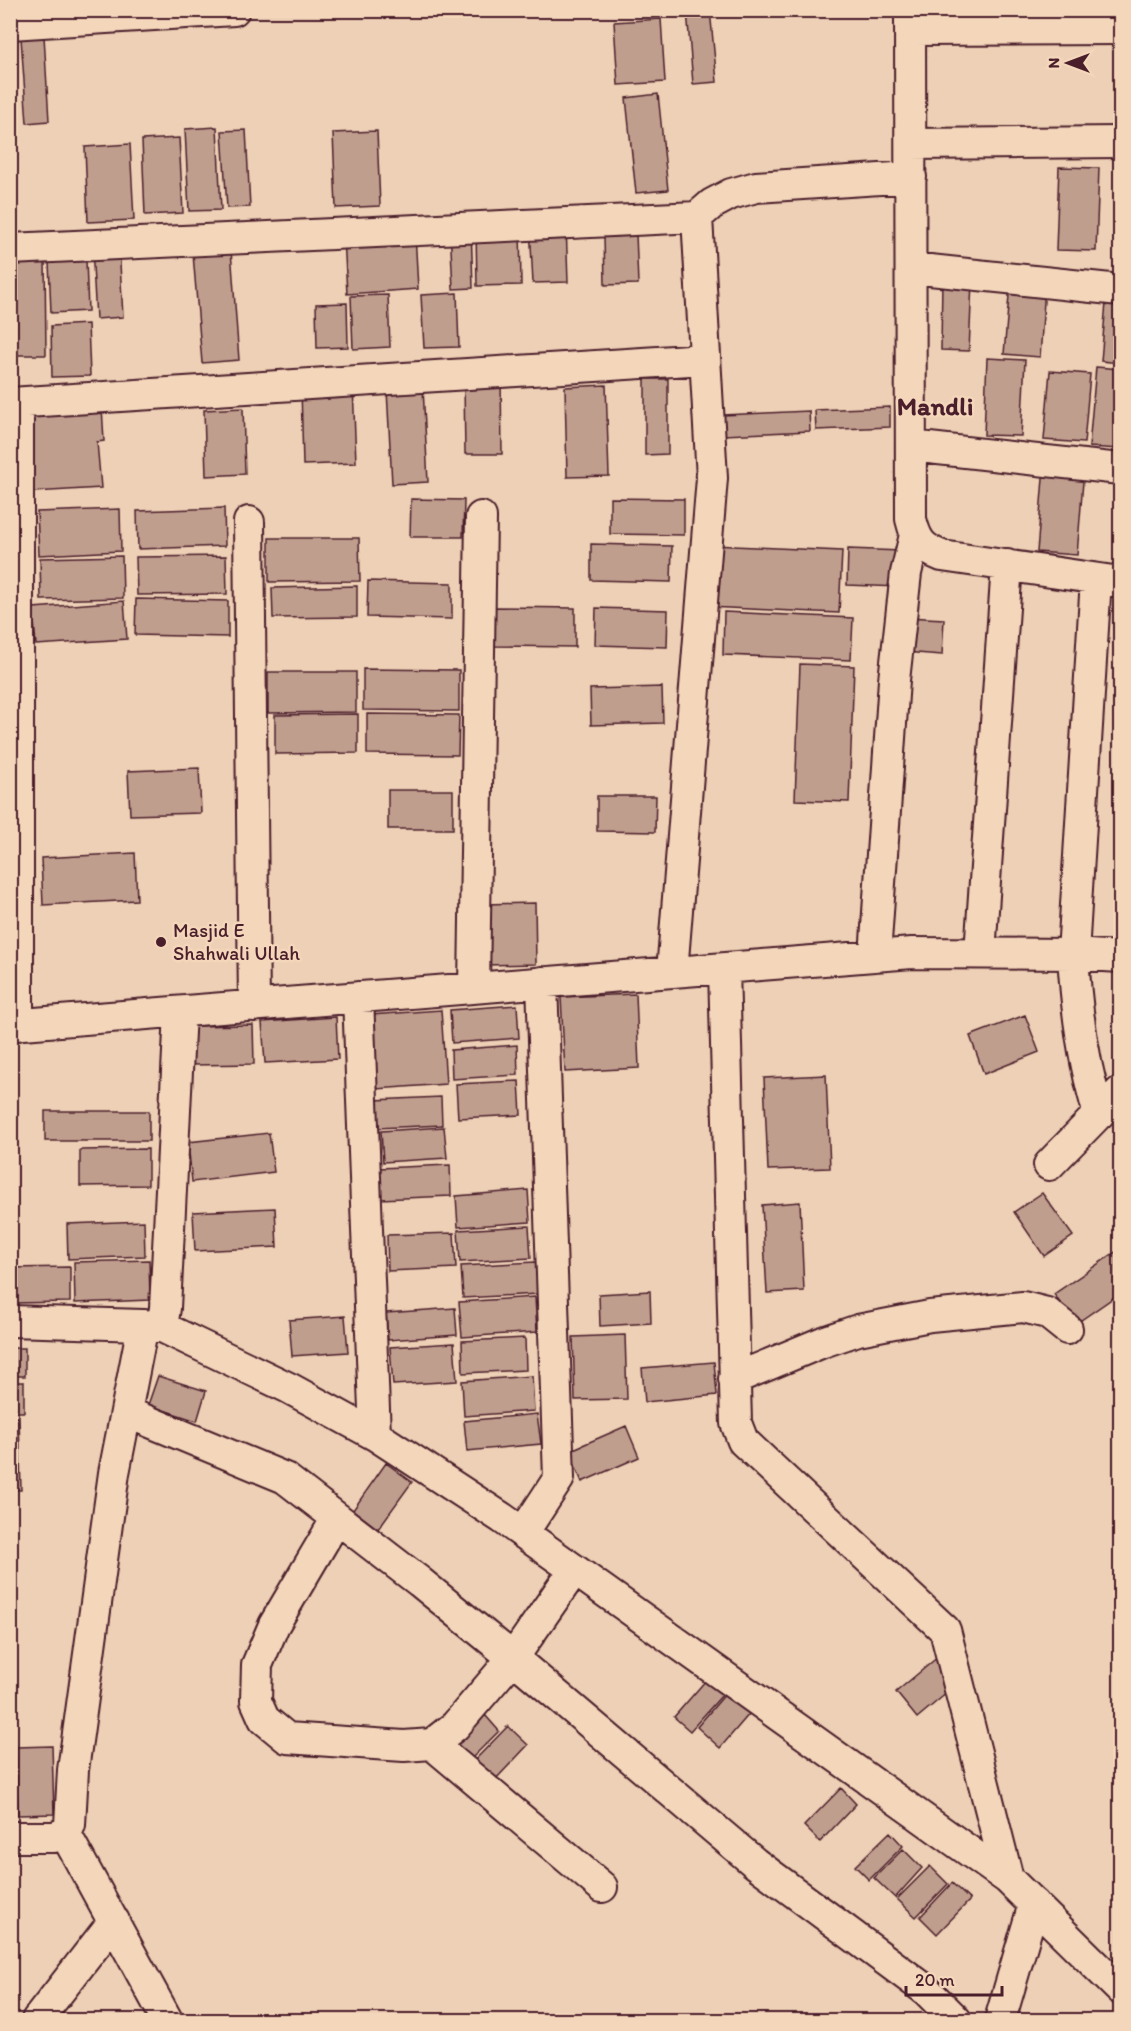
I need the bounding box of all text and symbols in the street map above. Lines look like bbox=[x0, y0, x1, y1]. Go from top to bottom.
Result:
north arrow bbox=[1038, 33, 1098, 93]
text: N bbox=[1044, 58, 1063, 68]
district label: Mandli bbox=[897, 390, 973, 422]
place label: Masjid E Shahwali Ullah bbox=[173, 918, 300, 965]
marker: Masjid E Shahwali Ullah bbox=[154, 935, 168, 949]
scale bar bbox=[906, 1959, 1002, 1997]
text: 20 m bbox=[915, 1969, 955, 1991]

